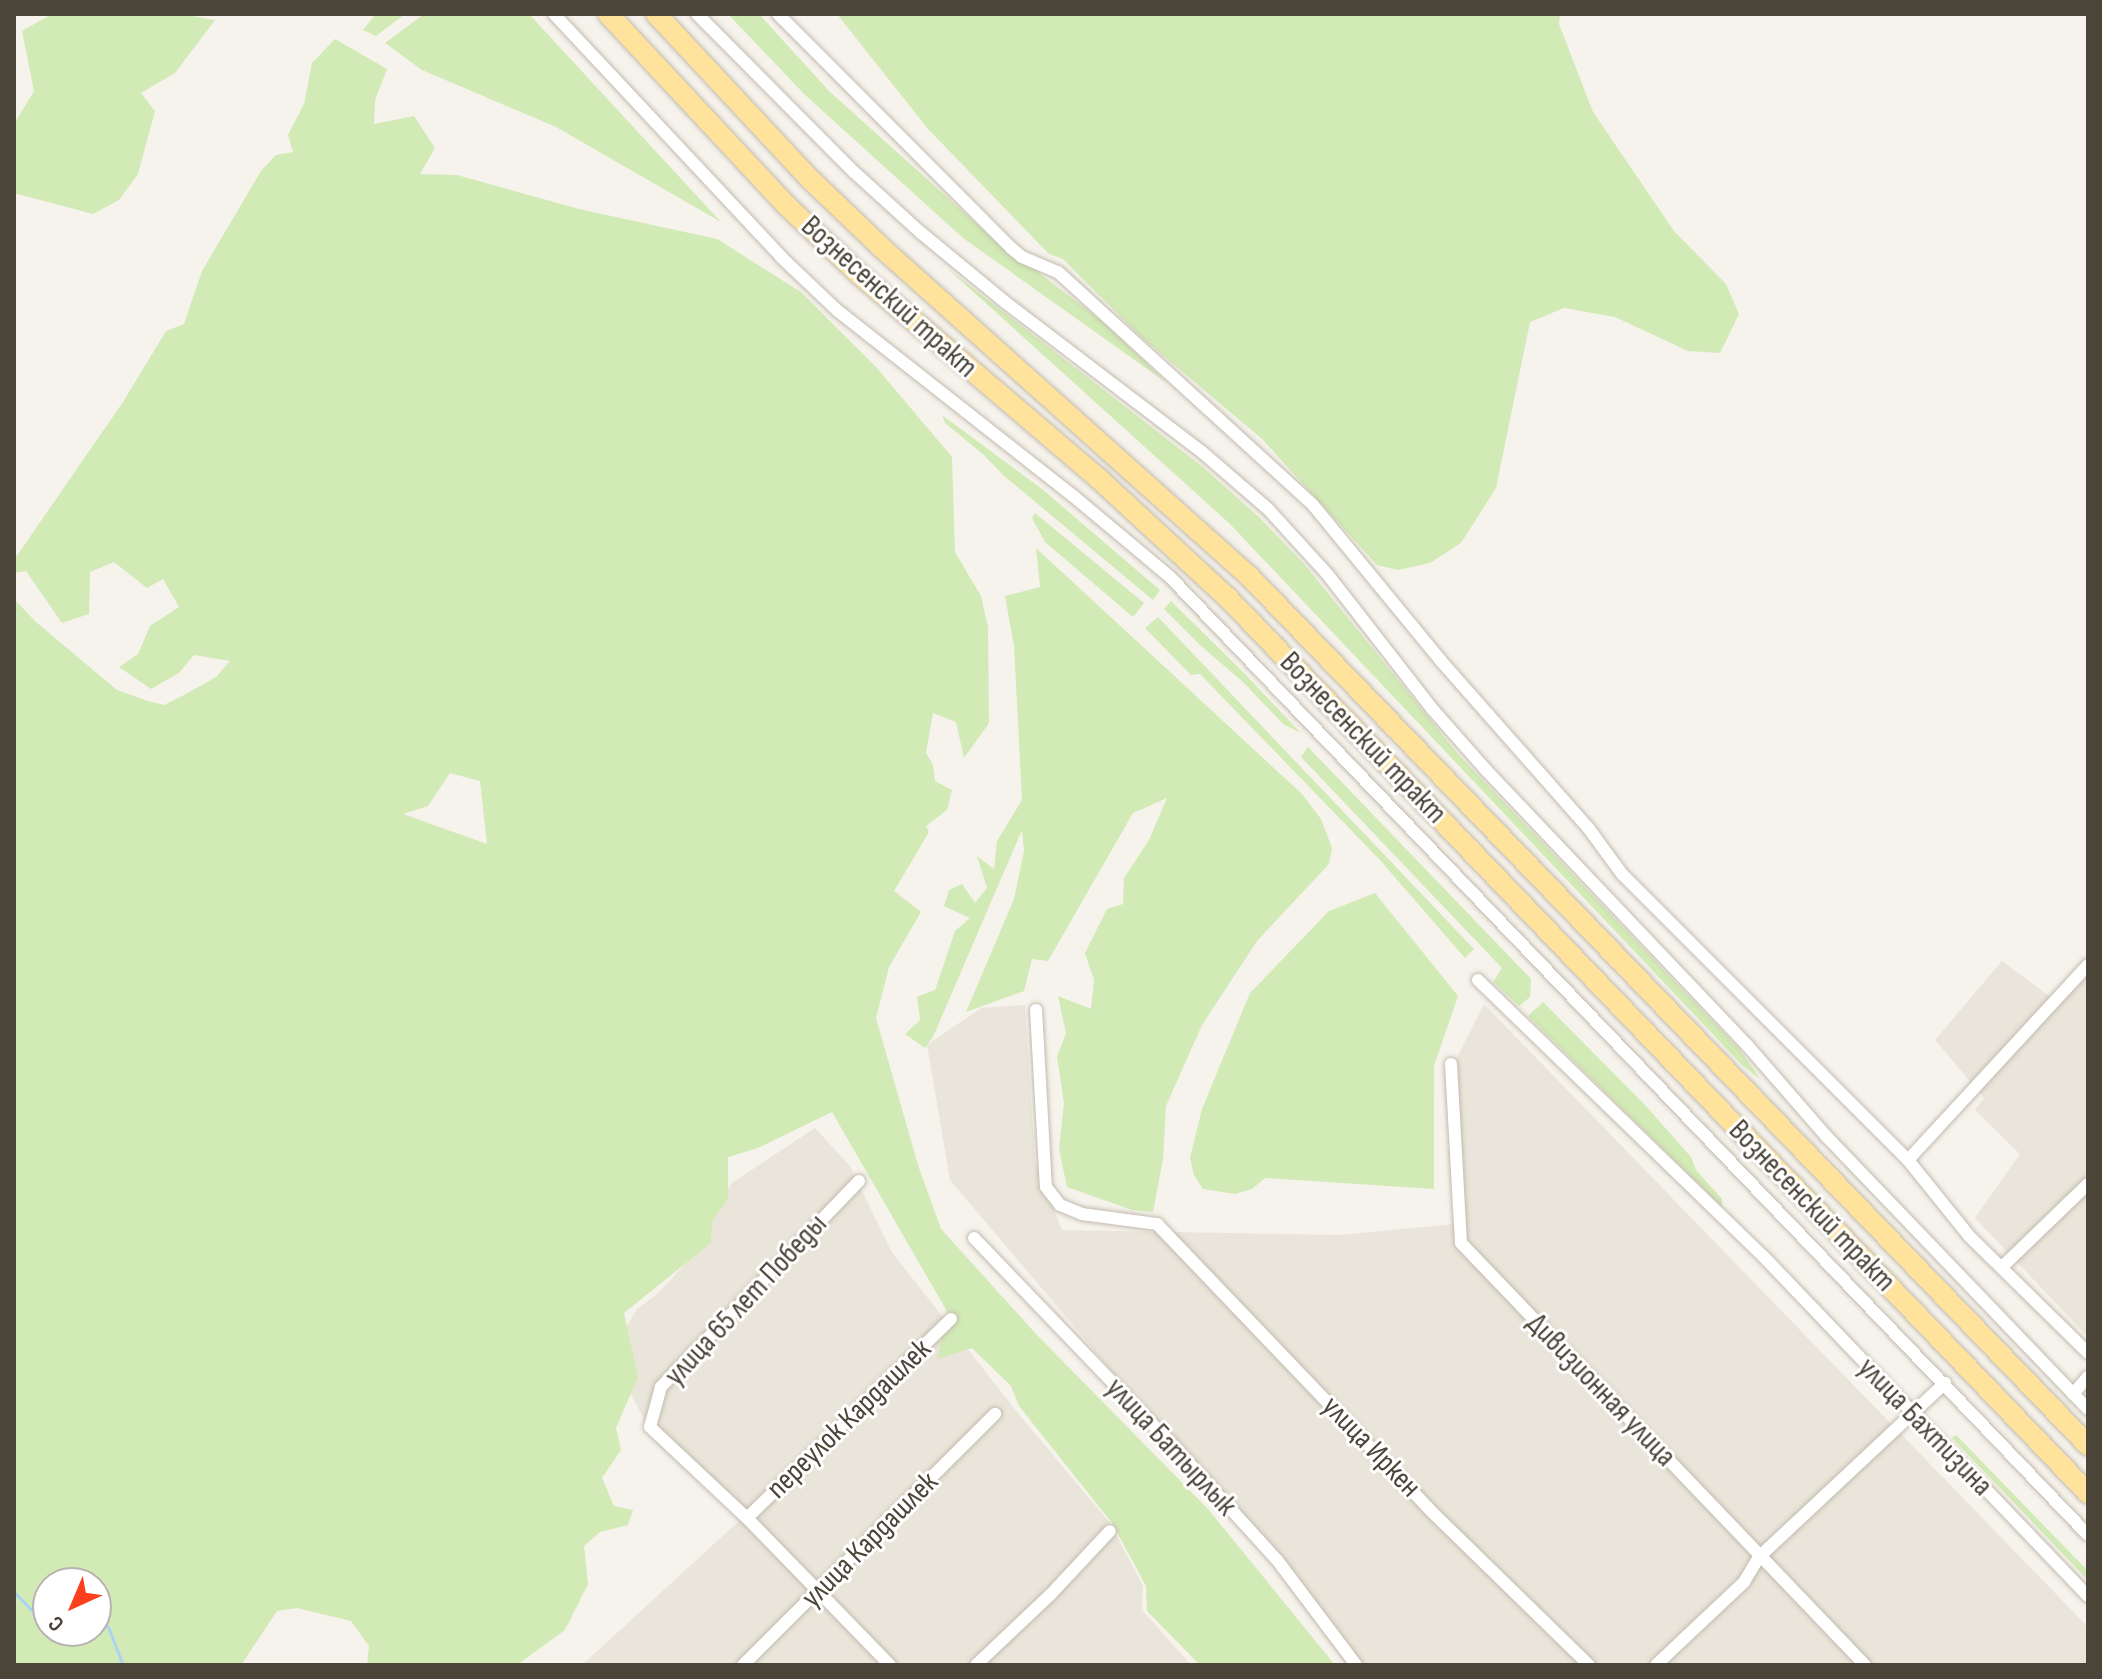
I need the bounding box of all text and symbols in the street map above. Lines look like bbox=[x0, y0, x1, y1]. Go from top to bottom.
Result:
street label: Вознесенский тракт bbox=[793, 208, 985, 386]
street label: Вознесенский тракт bbox=[1272, 645, 1454, 831]
street label: Вознесенский тракт bbox=[1721, 1113, 1903, 1299]
street label: улица 65 лет Победы bbox=[657, 1207, 835, 1393]
street label: Дивизионная улица bbox=[1519, 1306, 1683, 1474]
street label: переулок Кардашлек bbox=[759, 1332, 939, 1506]
street label: улица Бахтизина bbox=[1850, 1350, 2000, 1504]
street label: улица Батырлык bbox=[1098, 1371, 1244, 1523]
street label: улица Иркен bbox=[1314, 1389, 1428, 1505]
street label: улица Кардашлек bbox=[794, 1464, 946, 1616]
north arrow bbox=[32, 1567, 112, 1647]
text: С bbox=[43, 1610, 70, 1637]

